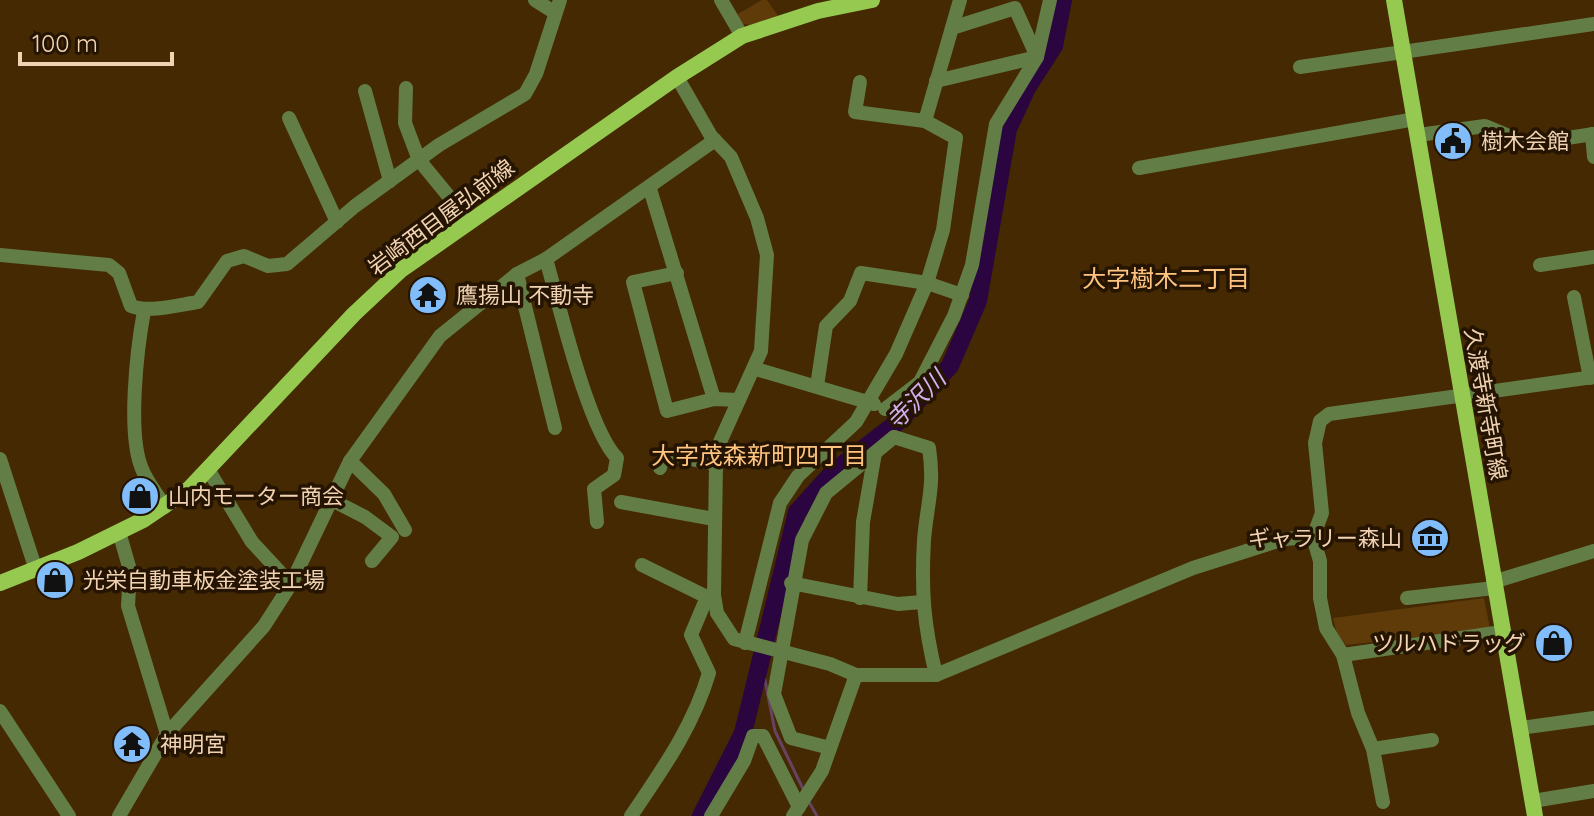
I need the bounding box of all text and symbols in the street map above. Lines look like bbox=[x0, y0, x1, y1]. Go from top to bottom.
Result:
scale bar bbox=[20, 16, 172, 66]
text: 100 m bbox=[32, 28, 98, 58]
public building icon: 樹木会館 bbox=[1432, 120, 1474, 162]
place label: 樹木会館 bbox=[1481, 127, 1569, 155]
street label: 岩崎西目屋弘前線 bbox=[362, 153, 520, 281]
district label: 大字樹木二丁目 bbox=[1082, 263, 1250, 293]
temple icon: 鷹揚山 不動寺 bbox=[407, 274, 449, 316]
place label: 鷹揚山 不動寺 bbox=[456, 281, 594, 309]
street label: 久渡寺新寺町線 bbox=[1459, 326, 1513, 482]
water label: 寺沢川 bbox=[879, 361, 953, 435]
district label: 大字茂森新町四丁目 bbox=[651, 440, 867, 470]
shop icon: 山内モーター商会 bbox=[119, 475, 161, 517]
place label: 山内モーター商会 bbox=[168, 482, 344, 510]
museum icon: ギャラリー森山 bbox=[1409, 517, 1451, 559]
place label: ギャラリー森山 bbox=[1248, 524, 1402, 552]
shop icon: 光栄自動車板金塗装工場 bbox=[34, 559, 76, 601]
place label: 光栄自動車板金塗装工場 bbox=[83, 566, 325, 594]
shop icon: ツルハドラッグ bbox=[1533, 622, 1575, 664]
place label: ツルハドラッグ bbox=[1372, 629, 1526, 657]
temple icon: 神明宮 bbox=[111, 723, 153, 765]
place label: 神明宮 bbox=[160, 730, 226, 758]

